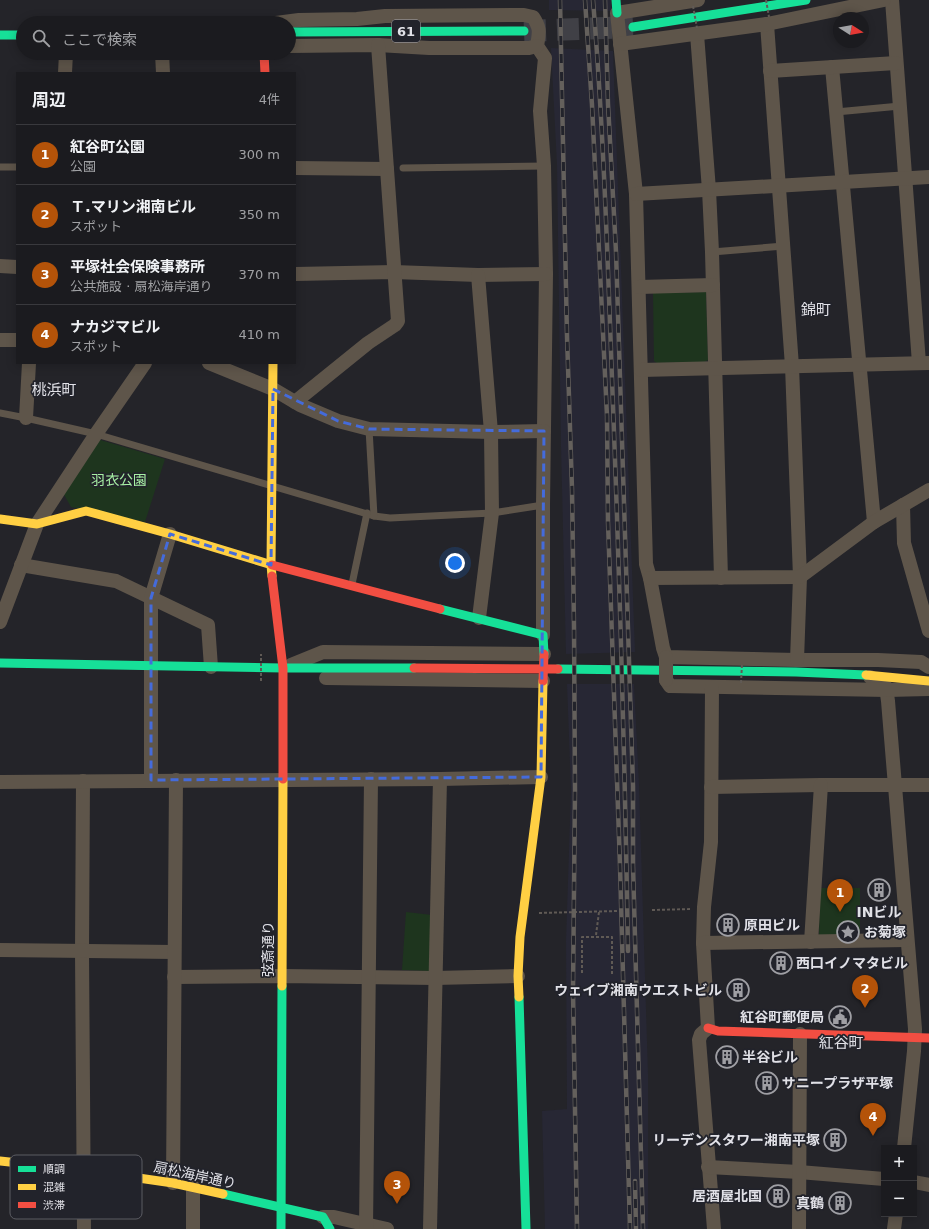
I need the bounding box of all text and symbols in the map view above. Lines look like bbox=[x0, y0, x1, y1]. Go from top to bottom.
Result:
north arrow bbox=[833, 12, 869, 48]
search box bbox=[16, 16, 296, 60]
road number: 61 bbox=[392, 20, 420, 42]
icon: search bbox=[30, 27, 52, 49]
text: ここで検索 bbox=[62, 31, 137, 49]
text: 周辺 bbox=[32, 90, 66, 110]
text: 4件 bbox=[259, 92, 280, 107]
text: 紅谷町公園 bbox=[70, 138, 145, 156]
text: 1 bbox=[40, 147, 50, 162]
text: 300 m bbox=[238, 147, 280, 162]
text: 公園 bbox=[70, 159, 96, 174]
text: Ｔ.マリン湘南ビル bbox=[70, 198, 196, 216]
text: 2 bbox=[40, 207, 50, 222]
text: 350 m bbox=[238, 207, 280, 222]
text: スポット bbox=[70, 219, 122, 234]
text: 平塚社会保険事務所 bbox=[70, 258, 205, 276]
text: 3 bbox=[40, 267, 50, 282]
text: 370 m bbox=[238, 267, 280, 282]
text: 公共施設 · 扇松海岸通り bbox=[70, 279, 212, 294]
district label: 錦町 bbox=[801, 301, 831, 319]
text: ナカジマビル bbox=[70, 318, 160, 336]
text: 4 bbox=[40, 327, 50, 342]
text: 410 m bbox=[238, 327, 280, 342]
text: スポット bbox=[70, 339, 122, 354]
district label: 桃浜町 bbox=[31, 381, 77, 399]
park label: 羽衣公園 bbox=[91, 472, 147, 488]
your location bbox=[445, 553, 465, 573]
building icon: INビル bbox=[866, 877, 892, 903]
pin: 1 bbox=[827, 879, 853, 912]
place label: INビル bbox=[857, 904, 901, 920]
building icon: 原田ビル bbox=[715, 912, 741, 938]
place label: 原田ビル bbox=[744, 917, 800, 933]
place icon: お菊塚 bbox=[835, 919, 861, 945]
street label: 弦斎通り bbox=[260, 921, 276, 977]
place label: お菊塚 bbox=[864, 924, 906, 940]
building icon: 西口イノマタビル bbox=[768, 950, 794, 976]
place label: 西口イノマタビル bbox=[796, 955, 908, 971]
pin: 2 bbox=[852, 975, 878, 1008]
building icon: ウェイブ湘南ウエストビル bbox=[725, 977, 751, 1003]
place label: ウェイブ湘南ウエストビル bbox=[554, 982, 722, 998]
public building icon: 紅谷町郵便局 bbox=[827, 1004, 853, 1030]
place label: 紅谷町郵便局 bbox=[740, 1009, 824, 1025]
district label: 紅谷町 bbox=[818, 1034, 864, 1052]
building icon: 半谷ビル bbox=[714, 1044, 740, 1070]
place label: 半谷ビル bbox=[742, 1049, 798, 1065]
building icon: サニープラザ平塚 bbox=[754, 1070, 780, 1096]
place label: サニープラザ平塚 bbox=[782, 1075, 893, 1091]
pin: 4 bbox=[860, 1103, 886, 1136]
building icon: リーデンスタワー湘南平塚 bbox=[822, 1127, 848, 1153]
place label: リーデンスタワー湘南平塚 bbox=[652, 1132, 820, 1148]
map controls bbox=[881, 1145, 917, 1217]
button: + bbox=[881, 1145, 917, 1181]
legend bbox=[10, 1155, 142, 1219]
street label: 扇松海岸通り bbox=[152, 1158, 238, 1192]
text: 順調 bbox=[43, 1163, 65, 1176]
pin: 3 bbox=[384, 1171, 410, 1204]
text: 混雑 bbox=[43, 1181, 65, 1194]
button: − bbox=[881, 1181, 917, 1217]
building icon: 居酒屋北国 bbox=[765, 1183, 791, 1209]
place label: 居酒屋北国 bbox=[692, 1188, 762, 1204]
building icon: 真鶴 bbox=[827, 1190, 853, 1216]
place label: 真鶴 bbox=[796, 1195, 824, 1211]
text: 渋滞 bbox=[43, 1199, 65, 1212]

